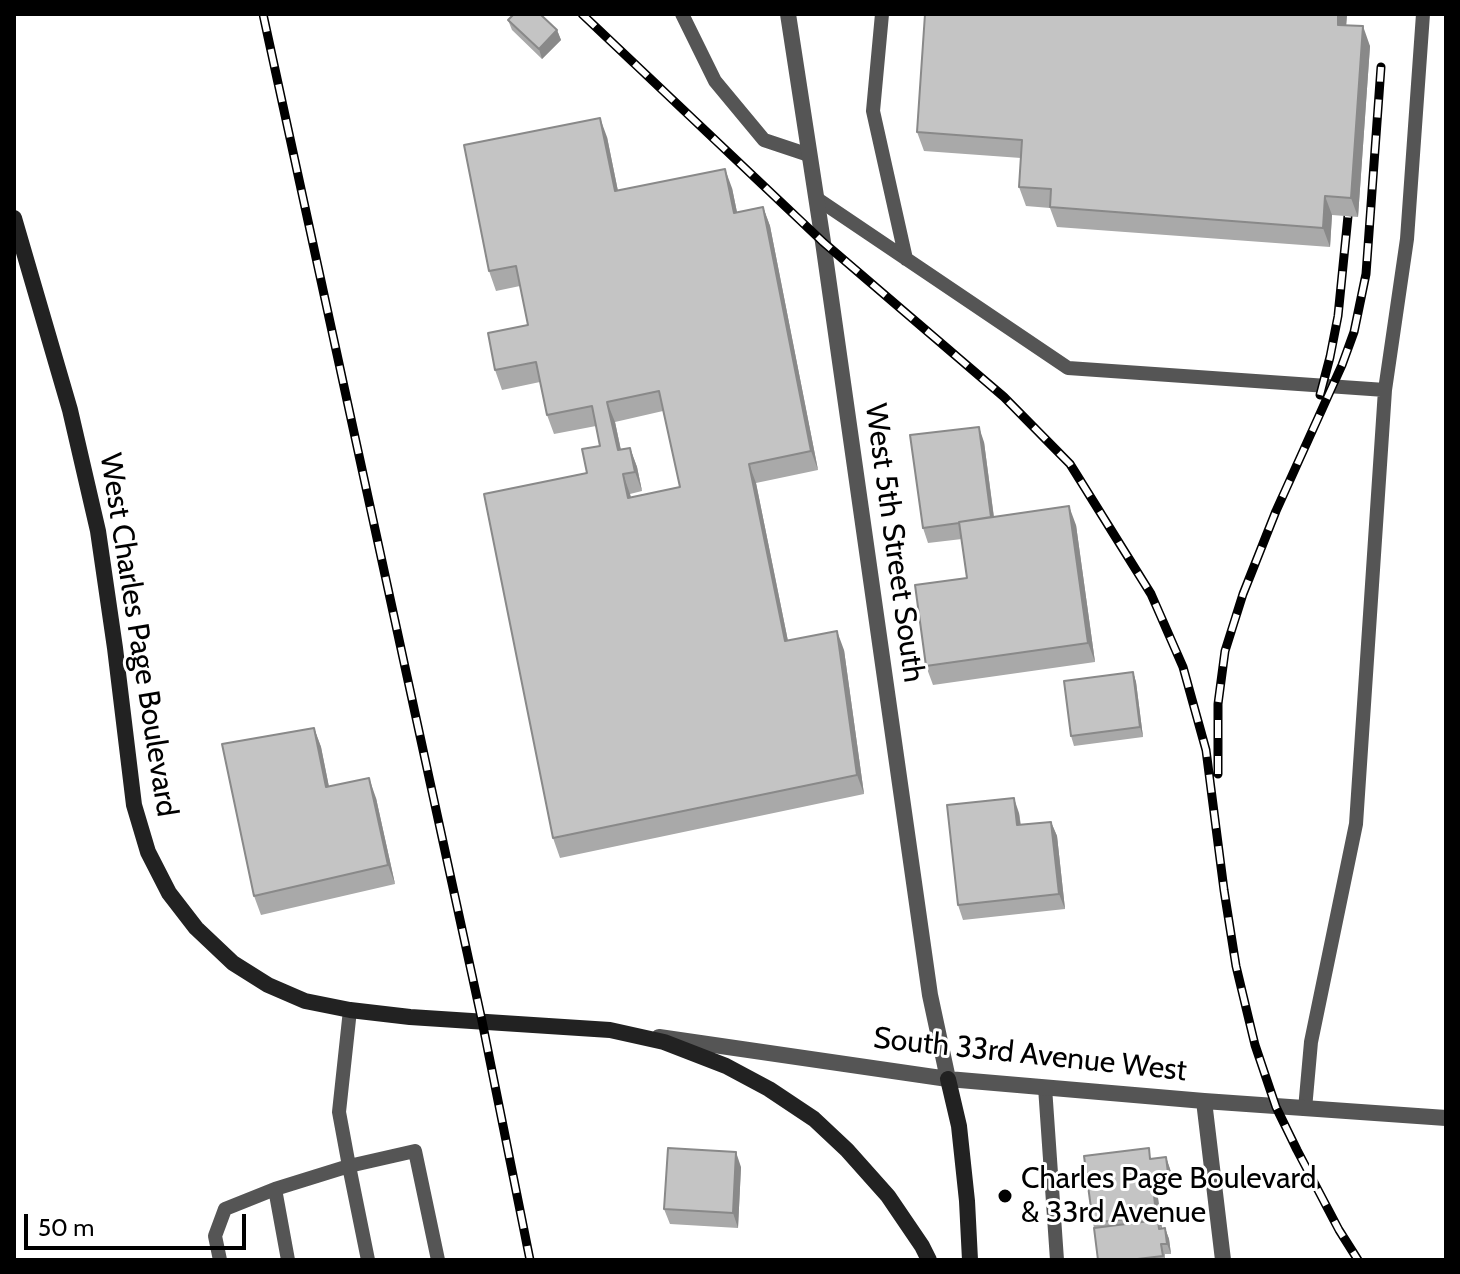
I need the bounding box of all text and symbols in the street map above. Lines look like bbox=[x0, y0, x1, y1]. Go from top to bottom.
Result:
street label: West 5th Street South bbox=[857, 401, 931, 685]
street label: West Charles Page Boulevard bbox=[92, 451, 184, 819]
street label: South 33rd Avenue West bbox=[872, 1021, 1188, 1089]
place label: Charles Page Boulevard & 33rd Avenue bbox=[1021, 1161, 1316, 1232]
marker: Charles Page Boulevard & 33rd Avenue bbox=[996, 1187, 1014, 1205]
scale bar bbox=[28, 1198, 250, 1248]
text: 50 m bbox=[38, 1213, 94, 1242]

